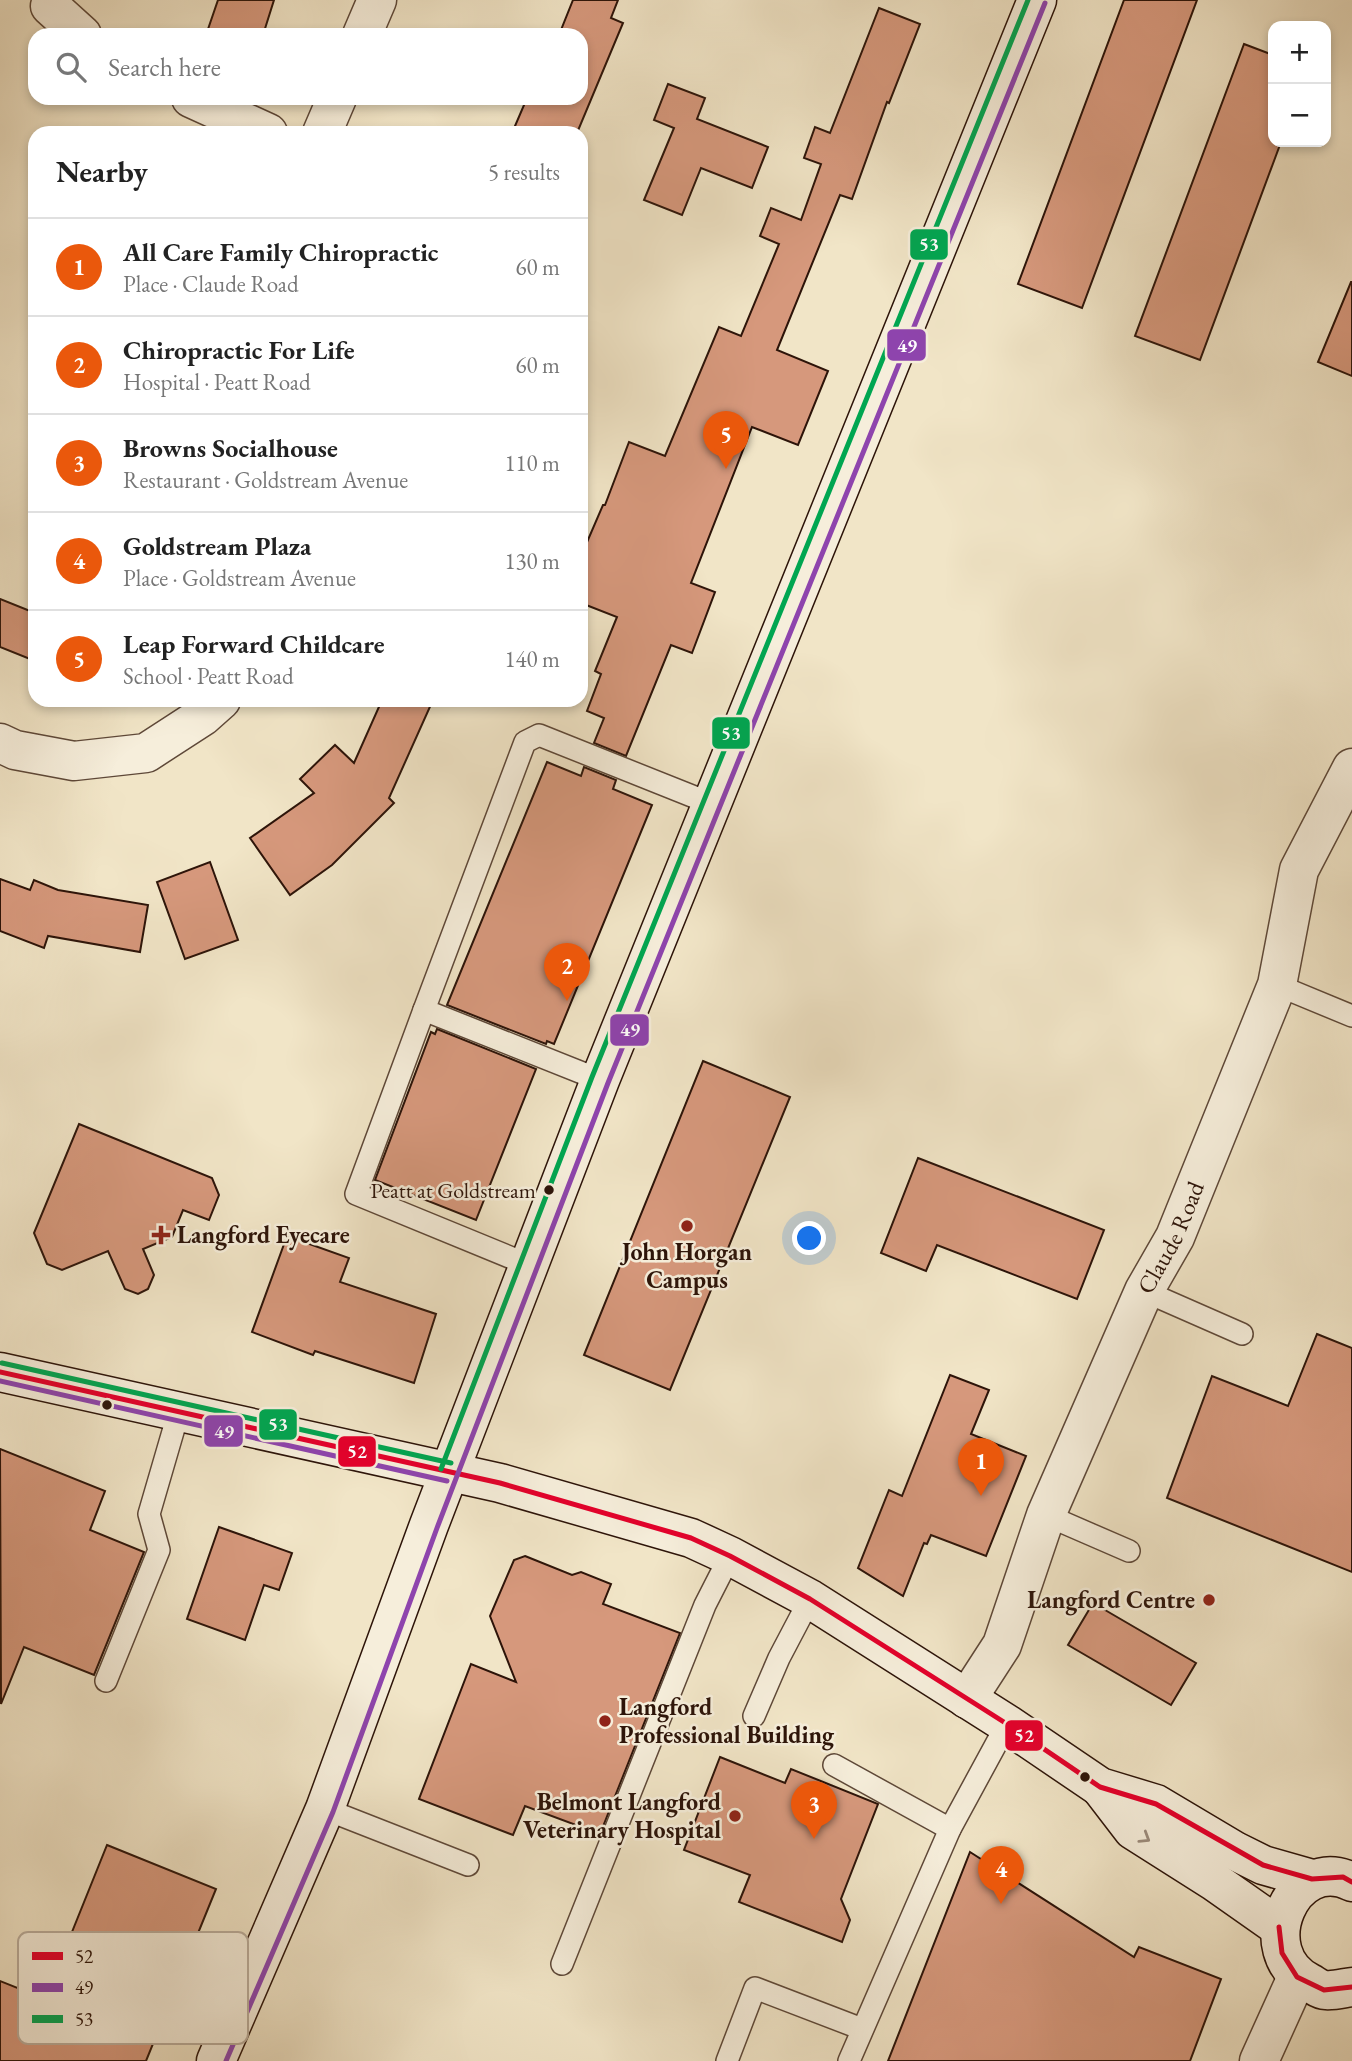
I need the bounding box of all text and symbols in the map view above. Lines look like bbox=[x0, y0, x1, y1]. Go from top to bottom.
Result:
map controls bbox=[1268, 21, 1331, 147]
button: + bbox=[1268, 21, 1331, 84]
search box bbox=[28, 28, 588, 105]
icon: search bbox=[52, 48, 90, 86]
text: Search here bbox=[108, 50, 221, 84]
button: − bbox=[1268, 84, 1331, 147]
text: Nearby bbox=[56, 152, 148, 191]
text: 5 results bbox=[488, 157, 560, 187]
line badge: 53 bbox=[909, 228, 949, 261]
text: 53 bbox=[919, 232, 939, 257]
text: All Care Family Chiropractic bbox=[123, 235, 439, 269]
text: 1 bbox=[73, 252, 85, 282]
text: 60 m bbox=[515, 252, 560, 282]
text: Place · Claude Road bbox=[123, 269, 299, 299]
line badge: 49 bbox=[886, 328, 927, 362]
text: Chiropractic For Life bbox=[123, 333, 354, 367]
text: 49 bbox=[897, 333, 917, 358]
text: 2 bbox=[73, 350, 85, 380]
text: 60 m bbox=[515, 350, 560, 380]
text: Hospital · Peatt Road bbox=[123, 367, 311, 397]
pin: 5 bbox=[703, 411, 749, 469]
text: Browns Socialhouse bbox=[123, 431, 338, 465]
text: 3 bbox=[73, 448, 85, 478]
text: 110 m bbox=[504, 448, 560, 478]
text: Restaurant · Goldstream Avenue bbox=[123, 465, 408, 495]
text: Goldstream Plaza bbox=[123, 529, 311, 563]
text: 4 bbox=[73, 546, 85, 576]
text: 130 m bbox=[504, 546, 560, 576]
text: Place · Goldstream Avenue bbox=[123, 563, 356, 593]
text: Leap Forward Childcare bbox=[123, 627, 385, 661]
text: 5 bbox=[73, 644, 85, 674]
text: 140 m bbox=[504, 644, 560, 674]
text: School · Peatt Road bbox=[123, 661, 294, 691]
line badge: 53 bbox=[711, 716, 751, 750]
text: 53 bbox=[721, 721, 741, 746]
pin: 2 bbox=[544, 943, 590, 1001]
line badge: 49 bbox=[609, 1013, 650, 1047]
text: 49 bbox=[620, 1017, 640, 1042]
place label: Peatt at Goldstream bbox=[370, 1176, 536, 1205]
street label: Claude Road bbox=[1130, 1176, 1211, 1299]
marker: Peatt at Goldstream bbox=[542, 1183, 556, 1197]
marker: John Horgan Campus bbox=[679, 1218, 695, 1234]
place label: Langford Eyecare bbox=[177, 1219, 350, 1251]
your location bbox=[792, 1221, 826, 1255]
marker: Langford Eyecare bbox=[151, 1225, 171, 1245]
place label: John Horgan Campus bbox=[620, 1236, 753, 1295]
unlabelled marker bbox=[100, 1398, 114, 1412]
line badge: 53 bbox=[258, 1408, 298, 1441]
text: 53 bbox=[268, 1412, 288, 1437]
line badge: 49 bbox=[203, 1414, 244, 1448]
text: 49 bbox=[214, 1419, 234, 1444]
line badge: 52 bbox=[337, 1435, 377, 1468]
pin: 1 bbox=[958, 1438, 1004, 1496]
text: 52 bbox=[347, 1439, 367, 1464]
place label: Langford Centre bbox=[1027, 1584, 1195, 1616]
marker: Langford Centre bbox=[1201, 1592, 1217, 1608]
place label: Langford Professional Building bbox=[619, 1691, 835, 1751]
marker: Langford Professional Building bbox=[597, 1713, 613, 1729]
line badge: 52 bbox=[1004, 1719, 1044, 1752]
text: 52 bbox=[1014, 1723, 1034, 1748]
unlabelled marker bbox=[1078, 1770, 1092, 1784]
pin: 3 bbox=[791, 1781, 837, 1839]
place label: Belmont Langford Veterinary Hospital bbox=[523, 1786, 722, 1846]
marker: Belmont Langford Veterinary Hospital bbox=[727, 1808, 743, 1824]
one-way arrow bbox=[1138, 1829, 1151, 1842]
pin: 4 bbox=[978, 1846, 1024, 1904]
legend bbox=[18, 1932, 248, 2044]
text: 52 bbox=[75, 1944, 93, 1969]
text: 49 bbox=[75, 1975, 93, 2000]
text: 53 bbox=[75, 2007, 93, 2032]

